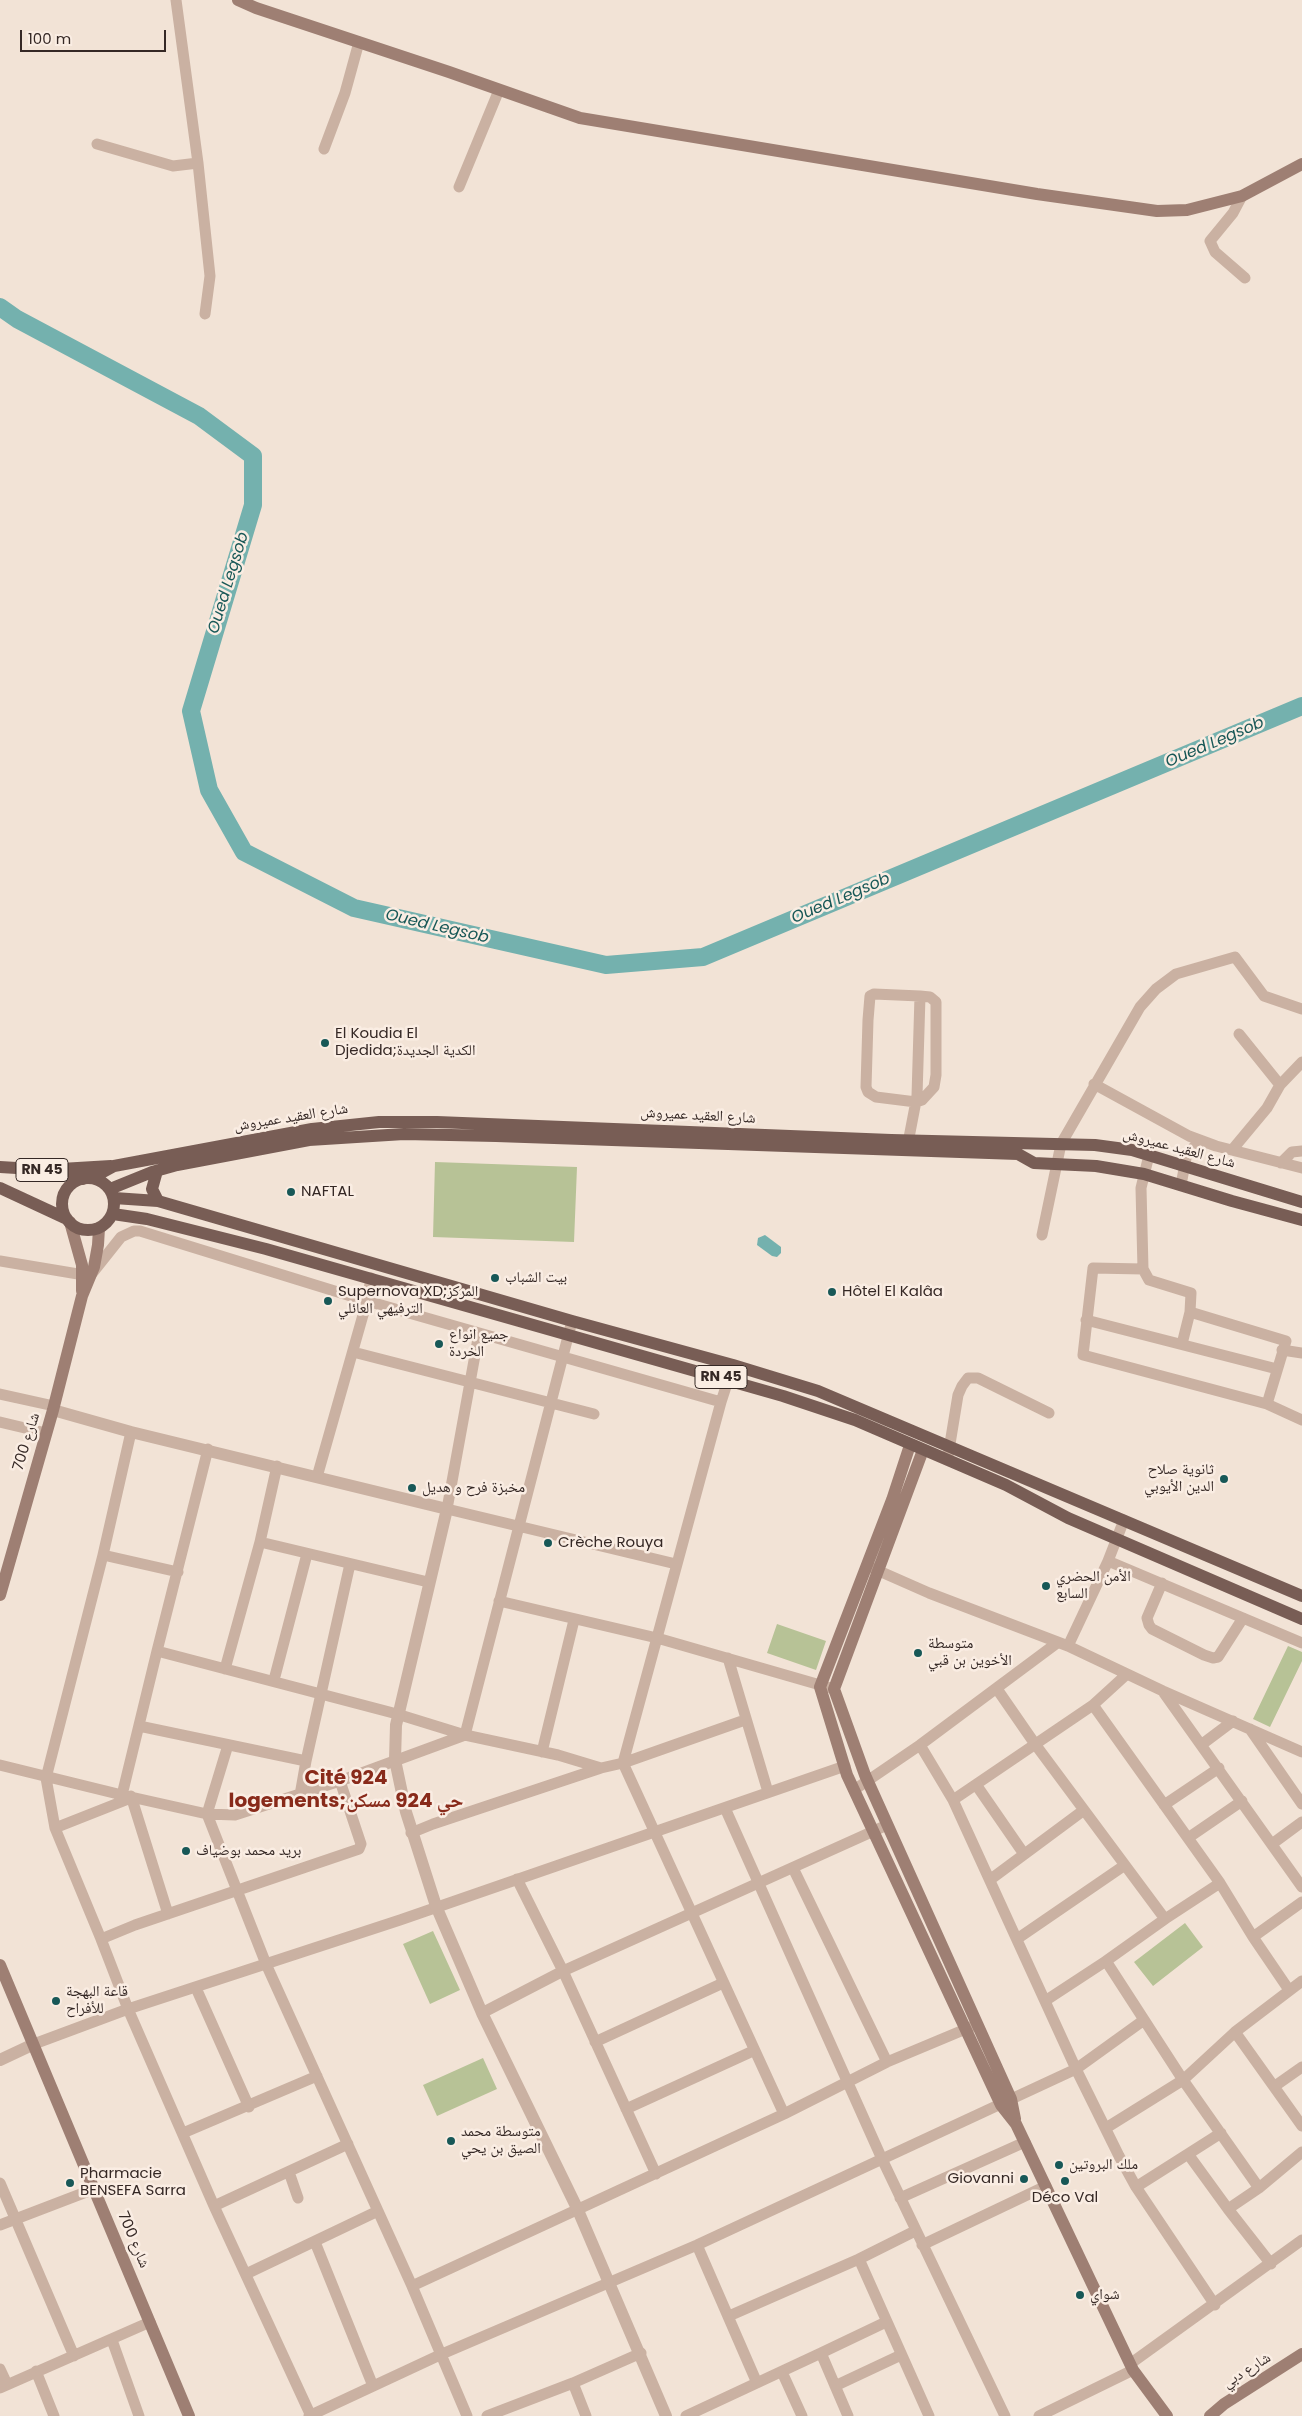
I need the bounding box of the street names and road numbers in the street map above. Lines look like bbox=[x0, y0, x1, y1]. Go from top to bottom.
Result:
street label: شارع العقيد عميروش bbox=[233, 1100, 349, 1136]
street label: شارع العقيد عميروش bbox=[640, 1104, 756, 1128]
street label: شارع العقيد عميروش bbox=[1121, 1125, 1237, 1173]
road number: RN 45 bbox=[16, 1158, 68, 1182]
road number: RN 45 bbox=[695, 1365, 747, 1388]
street label: شارع 700 bbox=[10, 1411, 44, 1473]
street label: شارع 700 bbox=[113, 2209, 153, 2271]
street label: شارع دبي bbox=[1220, 2349, 1274, 2393]

